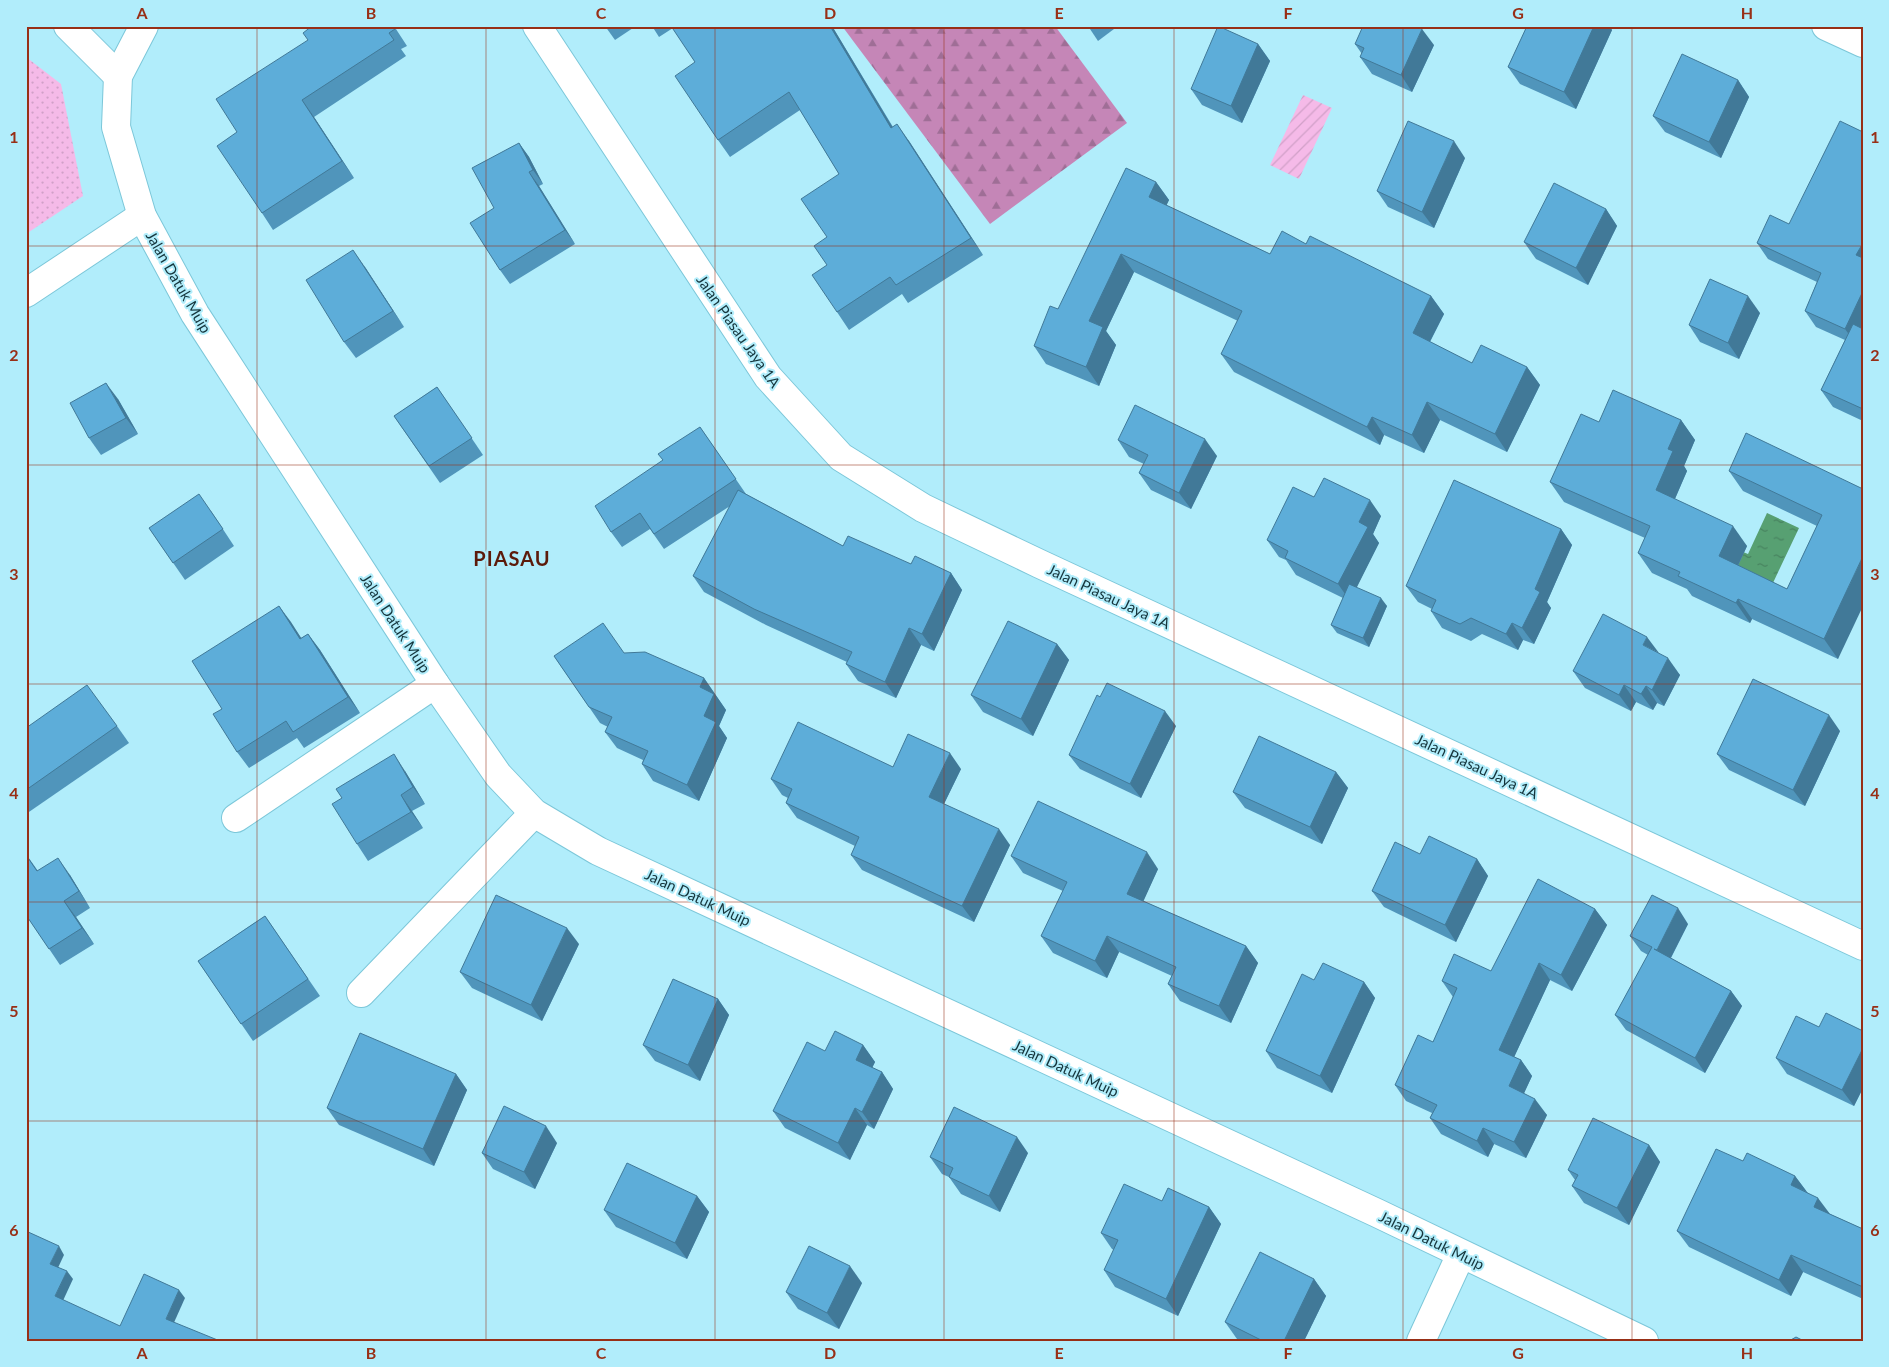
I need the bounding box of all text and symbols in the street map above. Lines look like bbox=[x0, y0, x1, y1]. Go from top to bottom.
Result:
text: A bbox=[135, 3, 148, 22]
text: B bbox=[366, 3, 376, 22]
text: C bbox=[596, 3, 607, 22]
text: D bbox=[824, 3, 836, 22]
text: E bbox=[1054, 3, 1064, 22]
text: F bbox=[1283, 3, 1293, 22]
text: G bbox=[1512, 3, 1524, 22]
text: H bbox=[1741, 3, 1753, 22]
text: 1 bbox=[9, 127, 19, 146]
text: 1 bbox=[1870, 127, 1880, 146]
street label: Jalan Datuk Muip bbox=[143, 228, 215, 336]
street label: Jalan Piasau Jaya 1A bbox=[693, 271, 785, 392]
text: 2 bbox=[9, 345, 19, 364]
text: 2 bbox=[1870, 345, 1880, 364]
district label: PIASAU bbox=[473, 546, 551, 570]
street label: Jalan Piasau Jaya 1A bbox=[1045, 560, 1174, 633]
text: 3 bbox=[9, 564, 19, 583]
text: 3 bbox=[1870, 564, 1880, 583]
street label: Jalan Datuk Muip bbox=[357, 570, 435, 676]
street label: Jalan Piasau Jaya 1A bbox=[1413, 730, 1542, 803]
text: 4 bbox=[9, 783, 19, 802]
text: 4 bbox=[1870, 783, 1880, 802]
street label: Jalan Datuk Muip bbox=[642, 865, 754, 929]
text: 5 bbox=[9, 1001, 19, 1020]
text: 5 bbox=[1870, 1001, 1880, 1020]
street label: Jalan Datuk Muip bbox=[1010, 1036, 1122, 1100]
street label: Jalan Datuk Muip bbox=[1377, 1207, 1487, 1273]
text: 6 bbox=[9, 1220, 19, 1239]
text: 6 bbox=[1870, 1220, 1880, 1239]
text: A bbox=[135, 1343, 148, 1362]
text: B bbox=[366, 1343, 376, 1362]
text: C bbox=[596, 1343, 607, 1362]
text: D bbox=[824, 1343, 836, 1362]
text: E bbox=[1054, 1343, 1064, 1362]
text: F bbox=[1283, 1343, 1293, 1362]
text: G bbox=[1512, 1343, 1524, 1362]
text: H bbox=[1741, 1343, 1753, 1362]

